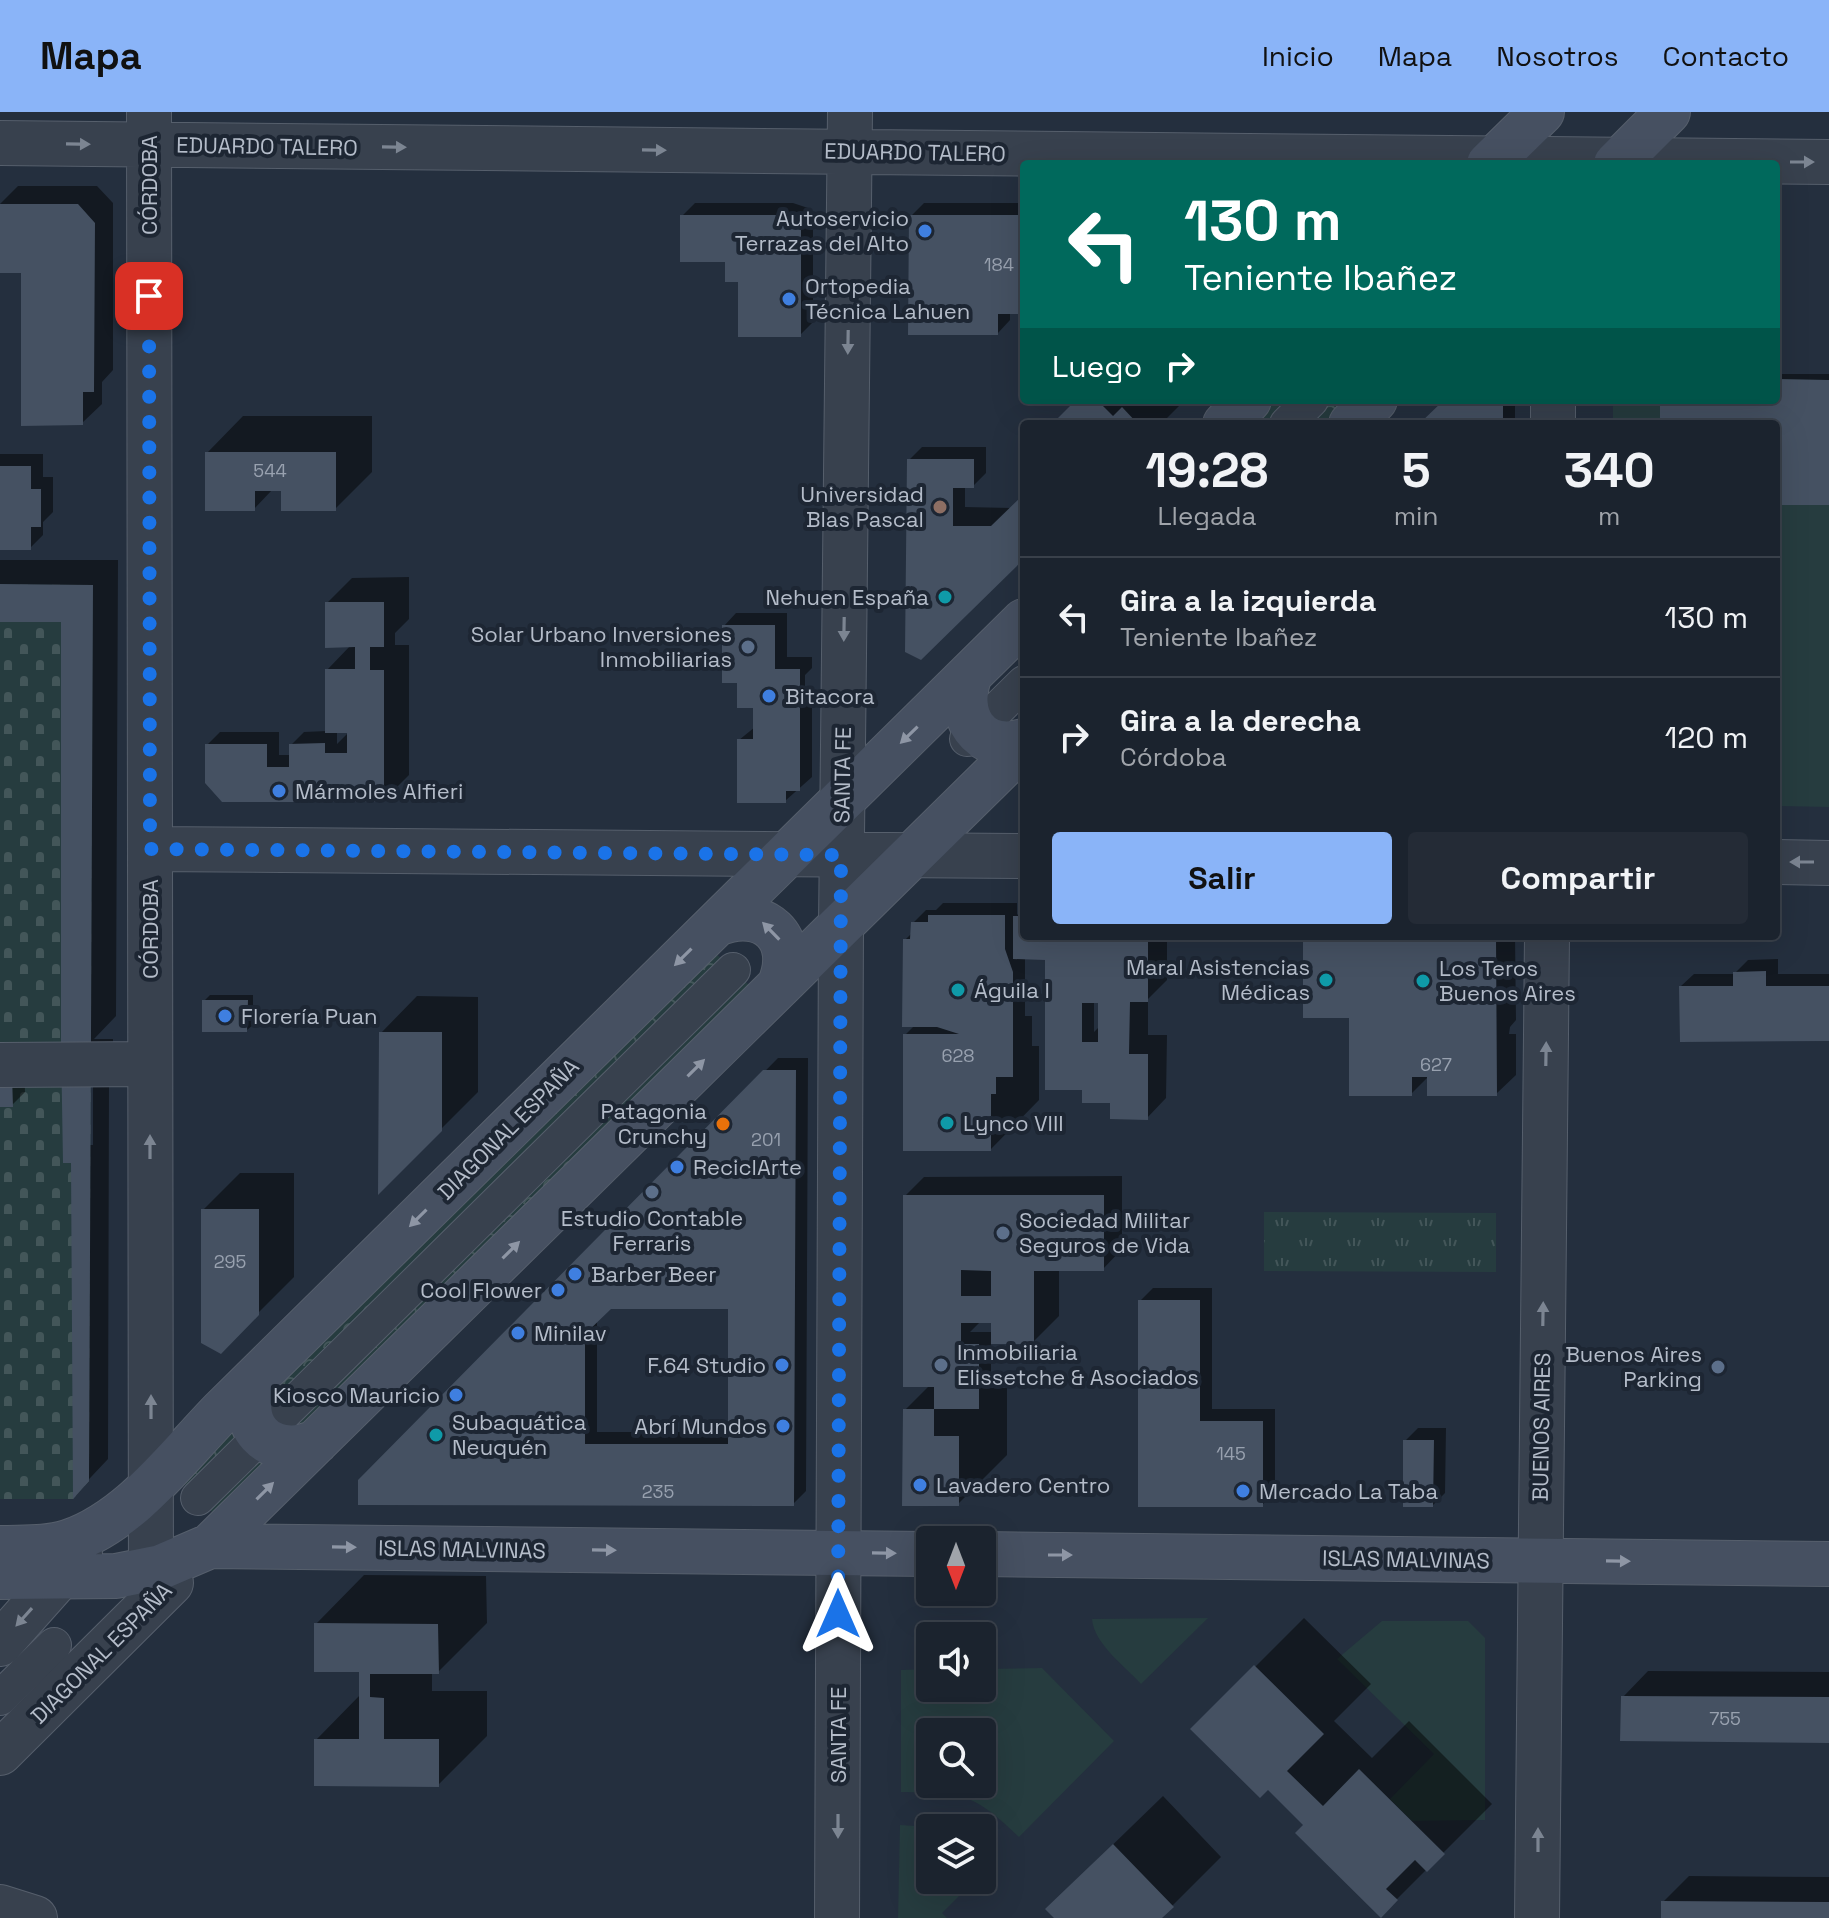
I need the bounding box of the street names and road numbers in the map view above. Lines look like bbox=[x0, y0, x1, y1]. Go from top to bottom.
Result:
street label: EDUARDO TALERO bbox=[176, 130, 358, 162]
street label: CÓRDOBA bbox=[135, 135, 163, 235]
street label: EDUARDO TALERO bbox=[824, 136, 1006, 168]
street label: SANTA FE bbox=[827, 726, 857, 824]
street label: CÓRDOBA bbox=[136, 879, 164, 979]
street label: DIAGONAL ESPAÑA bbox=[431, 1052, 585, 1206]
street label: BUENOS AIRES bbox=[1526, 1352, 1556, 1502]
street label: ISLAS MALVINAS bbox=[378, 1534, 546, 1564]
street label: ISLAS MALVINAS bbox=[1322, 1544, 1490, 1574]
street label: DIAGONAL ESPAÑA bbox=[24, 1576, 178, 1730]
street label: SANTA FE bbox=[824, 1687, 852, 1783]

